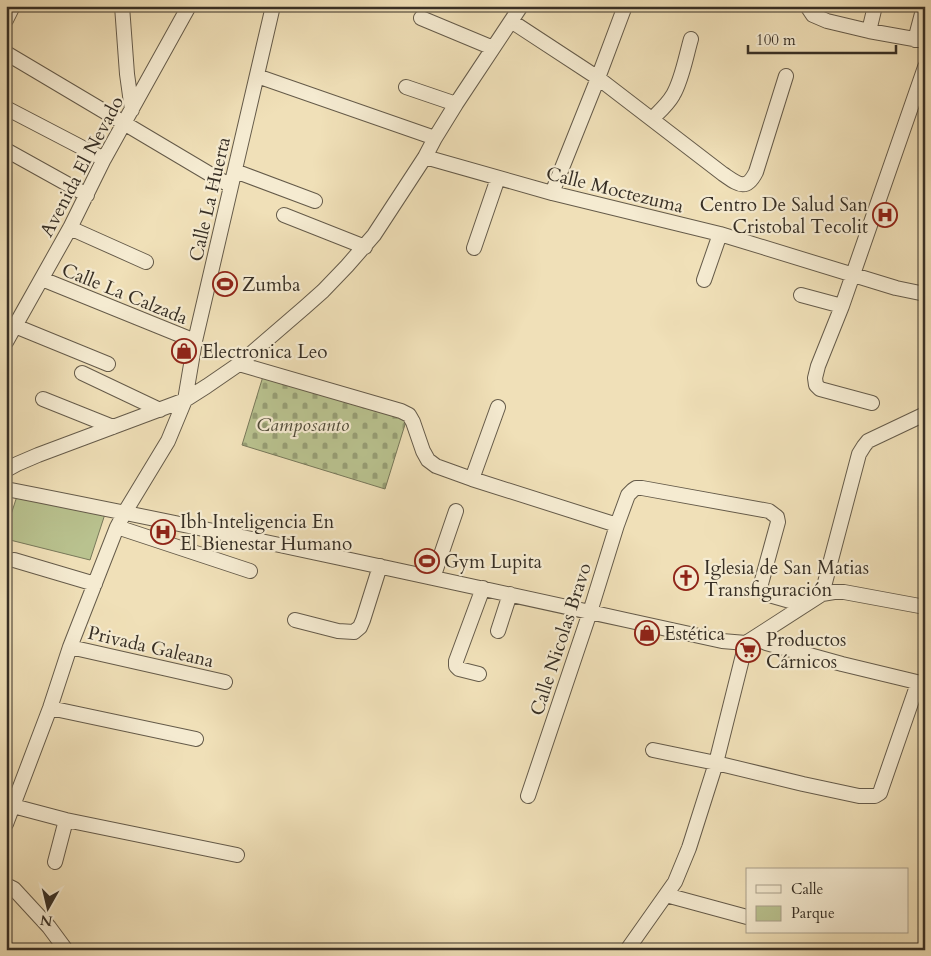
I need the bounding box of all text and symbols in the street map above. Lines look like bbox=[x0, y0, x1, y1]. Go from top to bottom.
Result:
scale bar bbox=[748, 22, 896, 54]
text: 100 m bbox=[756, 30, 796, 50]
street label: Avenida El Nevado bbox=[34, 91, 130, 241]
street label: Calle La Huerta bbox=[183, 134, 237, 264]
street label: Calle Moctezuma bbox=[543, 160, 686, 220]
place label: Centro De Salud San Cristobal Tecolit bbox=[700, 192, 868, 240]
hospital icon: Centro De Salud San Cristobal Tecolit bbox=[872, 202, 898, 228]
street label: Calle La Calzada bbox=[58, 257, 191, 331]
sports icon: Zumba bbox=[212, 271, 238, 297]
place label: Zumba bbox=[242, 272, 300, 298]
shop icon: Electronica Leo bbox=[171, 338, 197, 364]
place label: Electronica Leo bbox=[202, 339, 328, 365]
park label: Camposanto bbox=[257, 412, 350, 438]
place label: Ibh Inteligencia En El Bienestar Humano bbox=[180, 509, 352, 557]
hospital icon: Ibh Inteligencia En El Bienestar Humano bbox=[150, 519, 176, 545]
sports icon: Gym Lupita bbox=[414, 548, 440, 574]
place label: Gym Lupita bbox=[444, 549, 542, 575]
place label: Iglesia de San Matias Transfiguración bbox=[704, 555, 869, 603]
street label: Calle Nicolas Bravo bbox=[524, 560, 598, 719]
church icon: Iglesia de San Matias Transfiguración bbox=[673, 565, 699, 591]
street label: Privada Galeana bbox=[85, 620, 216, 674]
shop icon: Estética bbox=[634, 620, 660, 646]
place label: Estética bbox=[664, 621, 725, 647]
place label: Productos Cárnicos bbox=[766, 627, 846, 675]
supermarket icon: Productos Cárnicos bbox=[735, 637, 761, 663]
legend bbox=[746, 868, 908, 934]
text: Calle bbox=[791, 879, 824, 899]
north arrow bbox=[22, 884, 72, 934]
text: Parque bbox=[791, 903, 835, 923]
text: N bbox=[39, 910, 54, 931]

